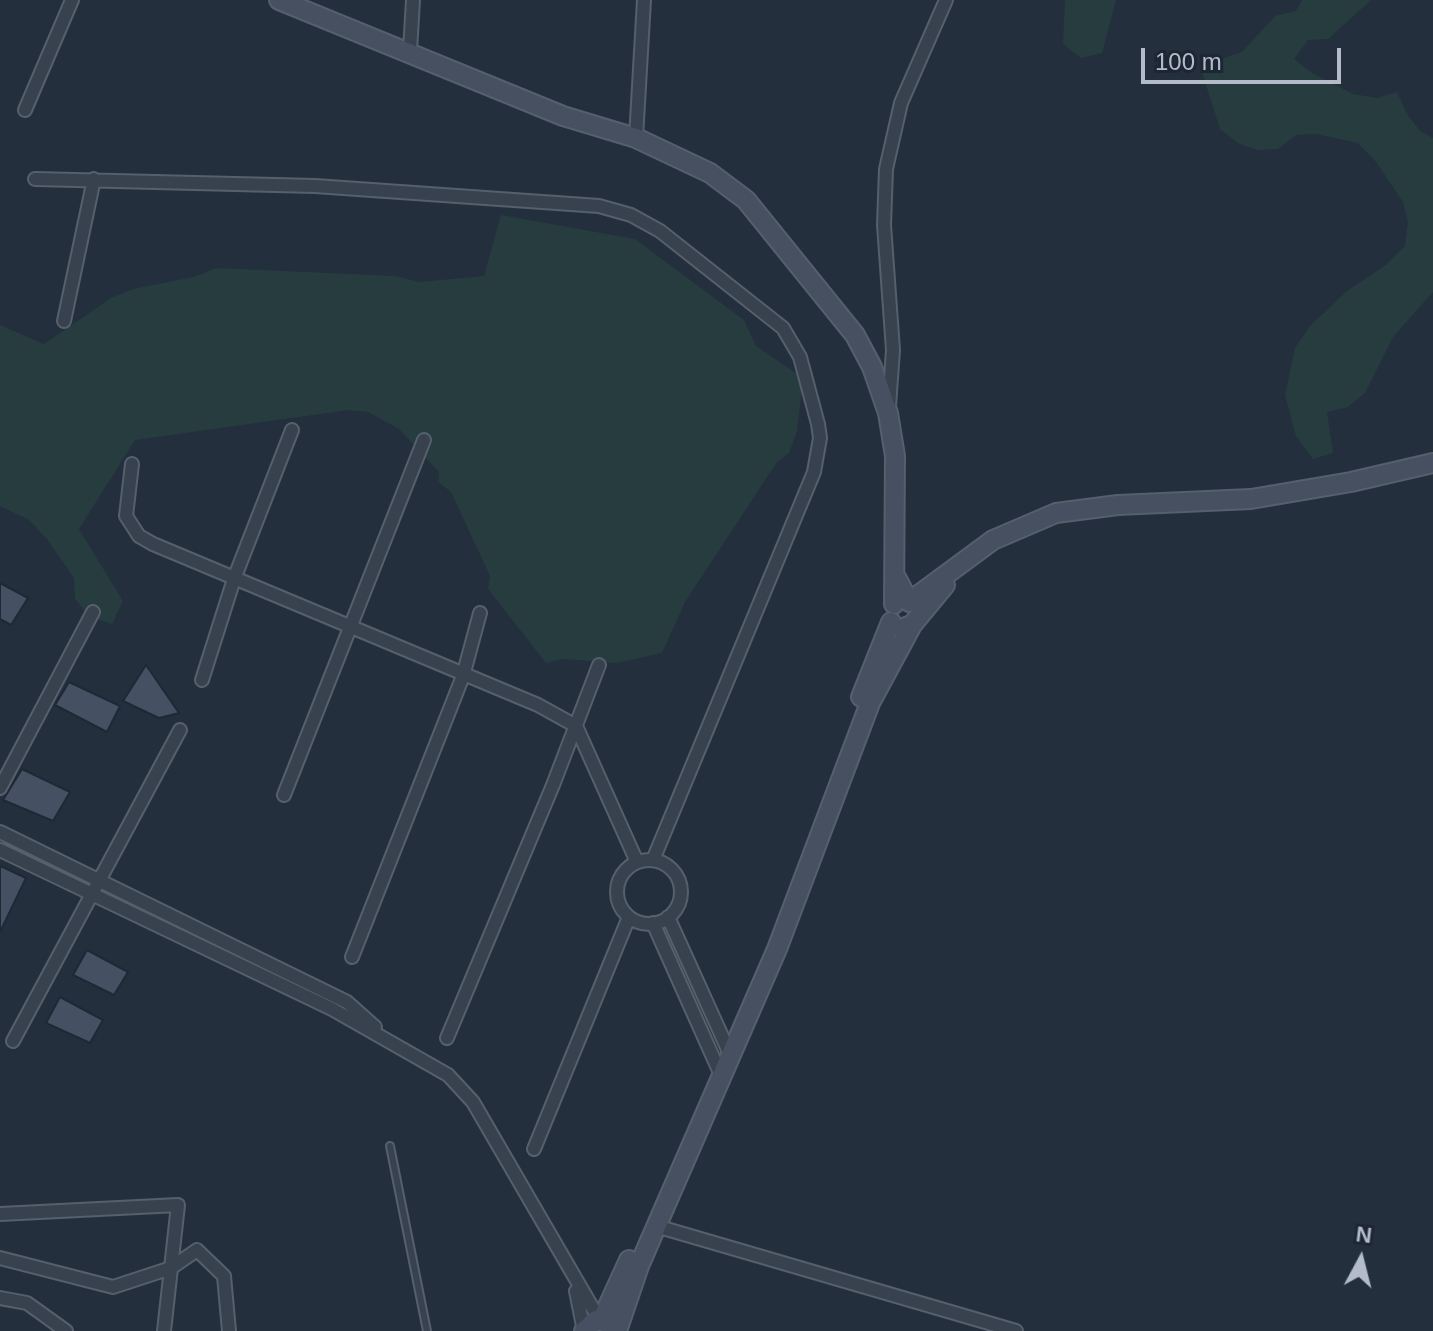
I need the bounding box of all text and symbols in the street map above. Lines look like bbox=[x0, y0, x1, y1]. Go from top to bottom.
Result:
scale bar bbox=[1145, 32, 1345, 82]
text: 100 m bbox=[1155, 48, 1222, 75]
north arrow bbox=[1321, 1219, 1401, 1299]
text: N bbox=[1355, 1221, 1373, 1248]

